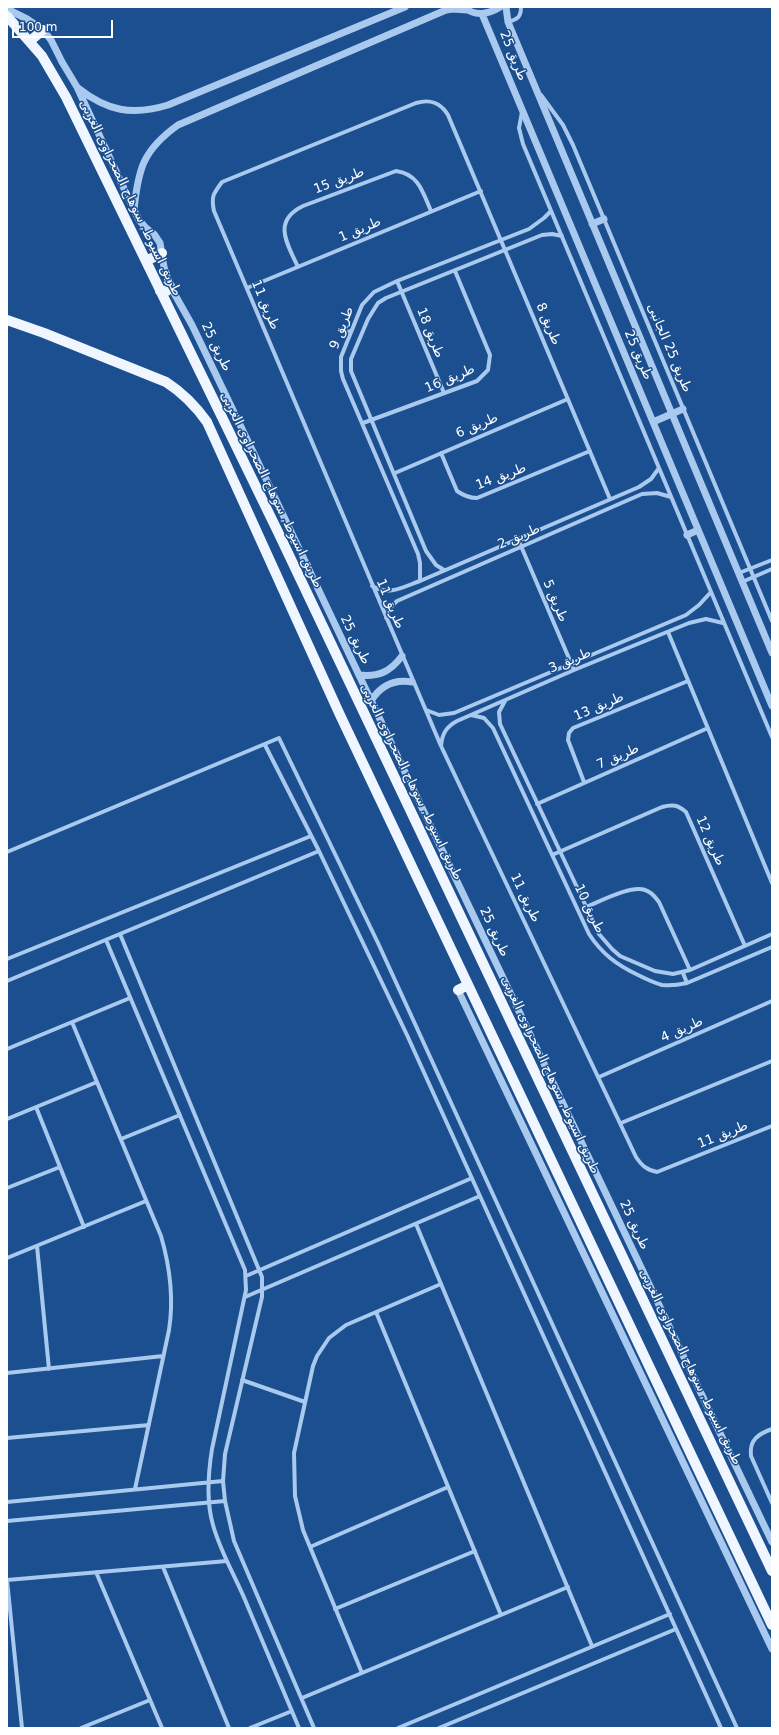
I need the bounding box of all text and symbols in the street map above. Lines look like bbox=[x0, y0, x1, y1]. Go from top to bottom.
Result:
scale bar bbox=[14, 12, 115, 38]
text: 100 m bbox=[19, 20, 57, 34]
street label: طريق 25 bbox=[496, 29, 530, 83]
street label: طريق اسيوط, سوهاج الصحراوى الغربى bbox=[76, 97, 184, 299]
street label: طريق 15 bbox=[312, 164, 366, 198]
street label: طريق 1 bbox=[337, 214, 383, 246]
street label: طريق 11 bbox=[248, 278, 282, 332]
street label: طريق 8 bbox=[532, 301, 564, 347]
street label: طريق 25 الجانبى bbox=[643, 301, 695, 395]
street label: طريق 9 bbox=[327, 304, 357, 352]
street label: طريق 18 bbox=[413, 306, 447, 360]
street label: طريق 25 bbox=[197, 320, 235, 374]
street label: طريق 25 bbox=[621, 328, 655, 382]
street label: طريق 16 bbox=[423, 362, 477, 396]
street label: طريق اسيوط, سوهاج الصحراوى الغربى bbox=[217, 389, 325, 591]
street label: طريق 6 bbox=[454, 410, 500, 442]
street label: طريق 14 bbox=[474, 460, 528, 494]
street label: طريق 2 bbox=[496, 521, 542, 553]
street label: طريق 11 bbox=[373, 577, 407, 631]
street label: طريق 5 bbox=[539, 578, 571, 624]
street label: طريق 25 bbox=[336, 613, 374, 667]
street label: طريق 3 bbox=[547, 645, 593, 677]
street label: طريق اسيوط, سوهاج الصحراوى الغربى bbox=[357, 681, 465, 883]
street label: طريق 13 bbox=[572, 690, 626, 724]
street label: طريق 7 bbox=[595, 741, 641, 773]
street label: طريق 12 bbox=[692, 814, 728, 868]
street label: طريق 11 bbox=[506, 871, 544, 925]
street label: طريق 10 bbox=[570, 882, 608, 936]
street label: طريق 25 bbox=[476, 905, 512, 959]
street label: طريق اسيوط, سوهاج الصحراوى الغربى bbox=[497, 974, 603, 1176]
street label: طريق 4 bbox=[659, 1014, 705, 1046]
street label: طريق 11 bbox=[696, 1118, 750, 1152]
street label: طريق 25 bbox=[616, 1198, 652, 1252]
street label: طريق اسيوط, سوهاج الصحراوى الغربى bbox=[636, 1266, 744, 1468]

